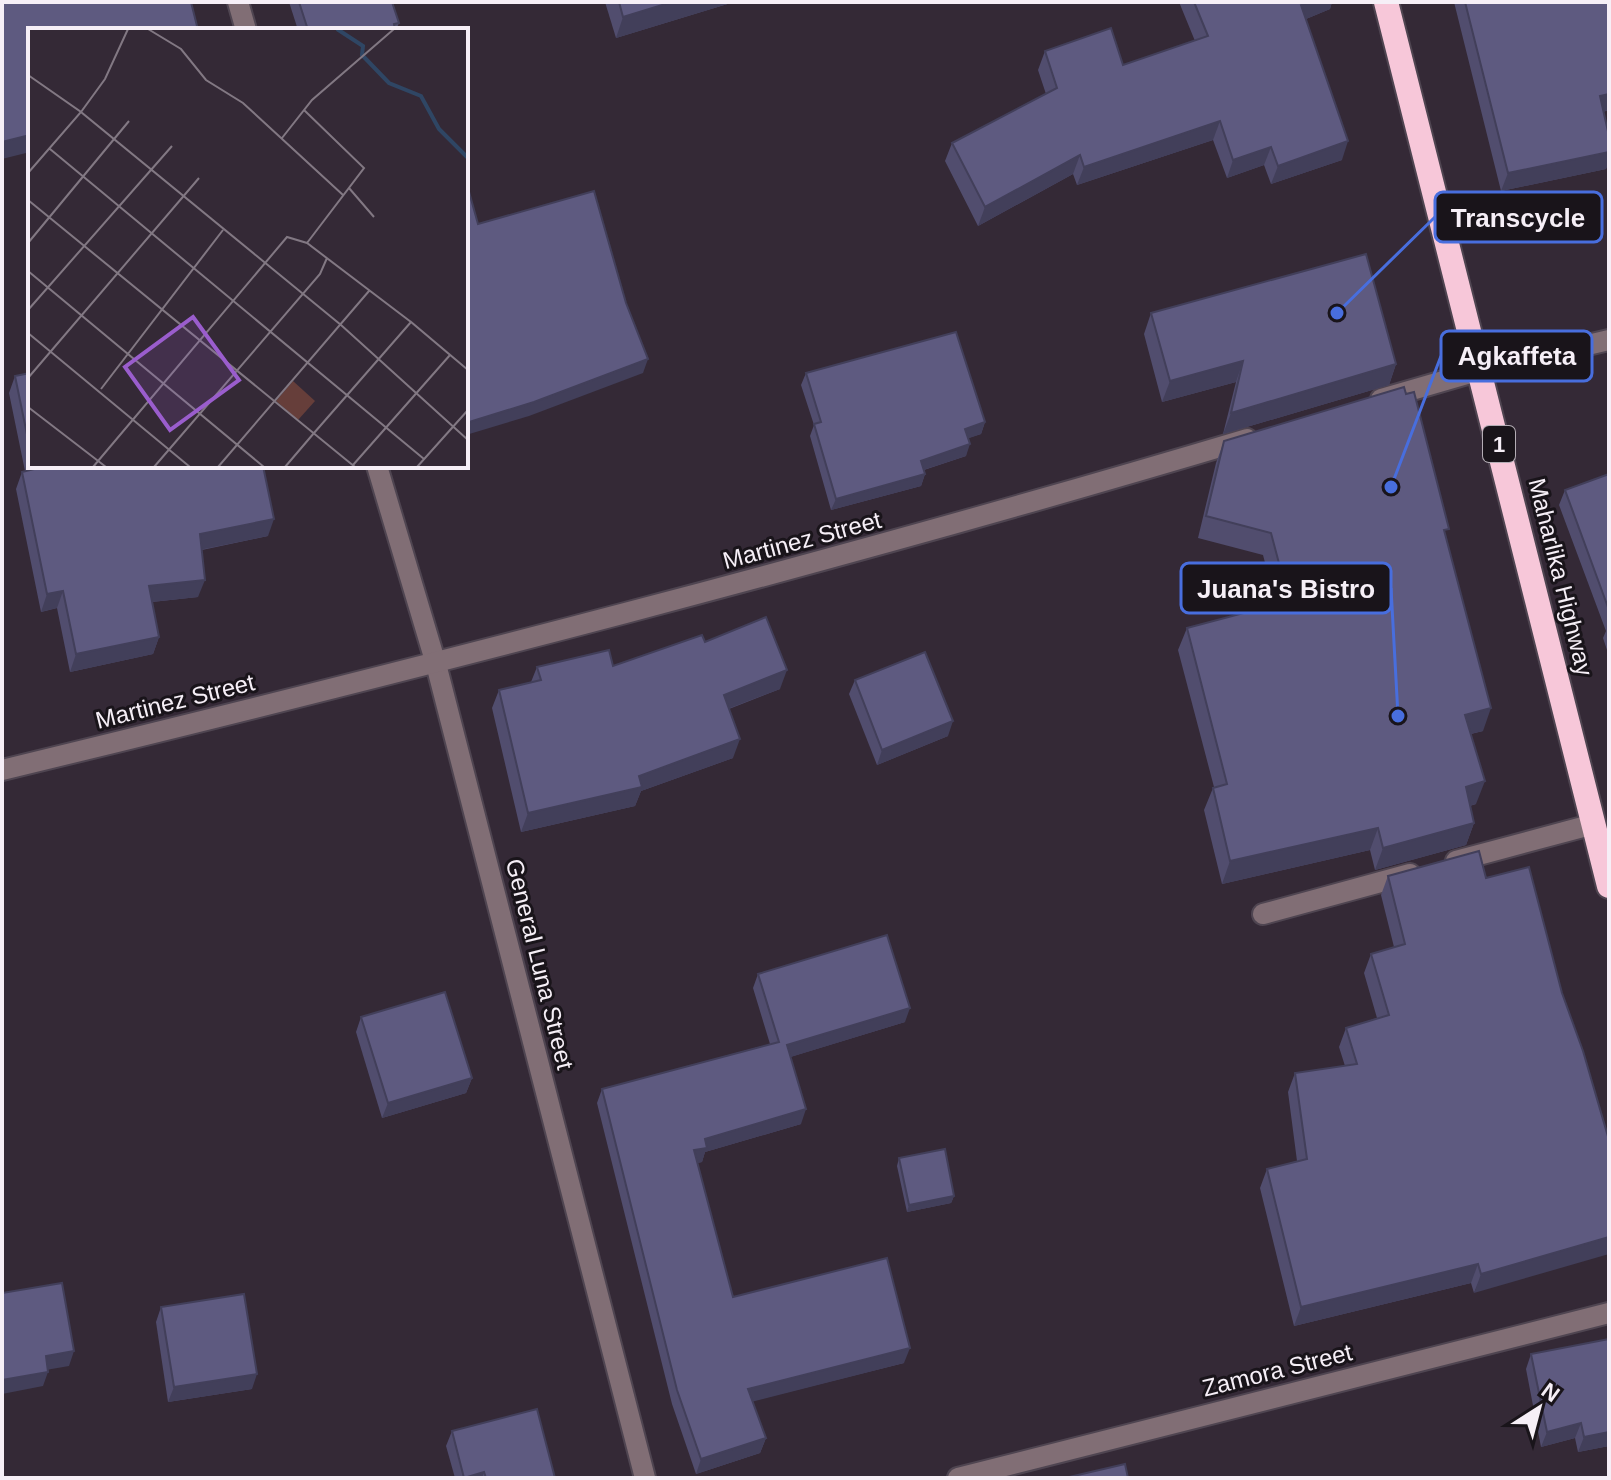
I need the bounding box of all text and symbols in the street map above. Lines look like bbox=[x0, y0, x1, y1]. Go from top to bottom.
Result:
inset map bbox=[28, 28, 468, 468]
callout: Transcycle bbox=[1435, 192, 1602, 242]
text: Transcycle bbox=[1451, 203, 1585, 233]
callout: Agkaffeta bbox=[1441, 331, 1592, 381]
text: Agkaffeta bbox=[1458, 341, 1577, 371]
road number: 1 bbox=[1483, 426, 1515, 462]
street label: Maharlika Highway bbox=[1523, 475, 1599, 679]
street label: Martinez Street bbox=[720, 506, 884, 574]
callout: Juana's Bistro bbox=[1181, 563, 1391, 613]
text: Juana's Bistro bbox=[1197, 574, 1375, 604]
street label: Martinez Street bbox=[93, 668, 258, 734]
street label: General Luna Street bbox=[501, 856, 579, 1072]
street label: Zamora Street bbox=[1199, 1338, 1355, 1402]
north arrow bbox=[1499, 1368, 1579, 1448]
text: N bbox=[1537, 1377, 1564, 1407]

